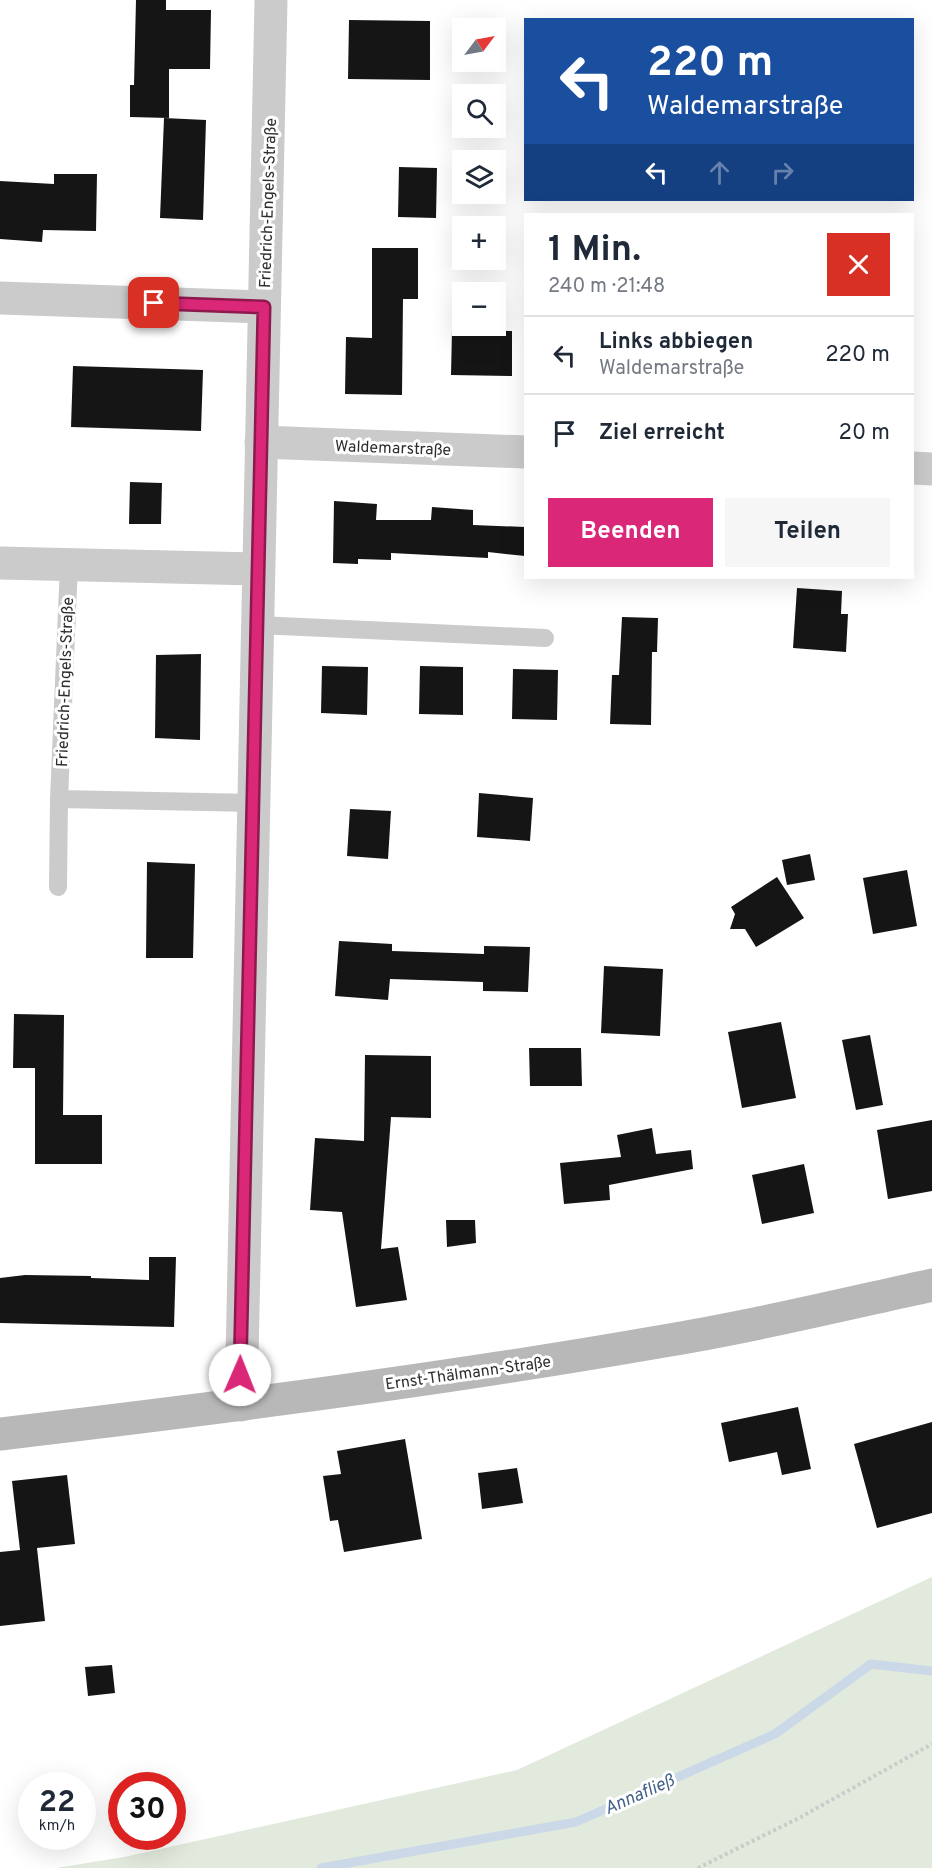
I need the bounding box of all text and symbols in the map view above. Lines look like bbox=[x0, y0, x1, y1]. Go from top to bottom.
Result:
north arrow bbox=[452, 18, 506, 72]
map controls bbox=[452, 18, 506, 336]
text: 220 m bbox=[647, 38, 773, 91]
icon: left bbox=[548, 42, 626, 120]
button: search bbox=[452, 84, 506, 138]
text: Waldemarstraße bbox=[647, 90, 843, 124]
street label: Friedrich-Engels-Straße bbox=[256, 118, 282, 288]
button: layers bbox=[452, 150, 506, 204]
icon: left bbox=[640, 156, 673, 189]
icon: ahead bbox=[703, 156, 736, 189]
icon: right bbox=[766, 156, 799, 189]
button: + bbox=[452, 216, 506, 270]
text: 1 Min. bbox=[548, 228, 641, 274]
button: close bbox=[827, 233, 890, 296]
text: 240 m · 21:48 bbox=[548, 274, 665, 300]
pin bbox=[128, 277, 179, 328]
button: − bbox=[452, 282, 506, 336]
icon: arrive bbox=[137, 286, 170, 319]
text: Links abbiegen bbox=[599, 329, 753, 356]
icon: left bbox=[548, 339, 581, 372]
text: 220 m bbox=[825, 342, 890, 369]
text: Waldemarstraße bbox=[599, 356, 744, 382]
icon: arrive bbox=[548, 417, 581, 450]
text: Ziel erreicht bbox=[599, 420, 725, 447]
text: 20 m bbox=[839, 420, 890, 447]
street label: Waldemarstraße bbox=[334, 437, 451, 461]
button: Beenden bbox=[548, 498, 713, 567]
button: Teilen bbox=[725, 498, 890, 567]
street label: Friedrich-Engels-Straße bbox=[53, 597, 79, 767]
position arrow bbox=[208, 1343, 272, 1407]
street label: Ernst-Thälmann-Straße bbox=[384, 1352, 552, 1396]
water label: Annafließ bbox=[601, 1769, 679, 1821]
speed limit sign: 30 bbox=[108, 1772, 186, 1850]
text: 22 bbox=[39, 1785, 75, 1822]
text: km/h bbox=[39, 1817, 75, 1836]

